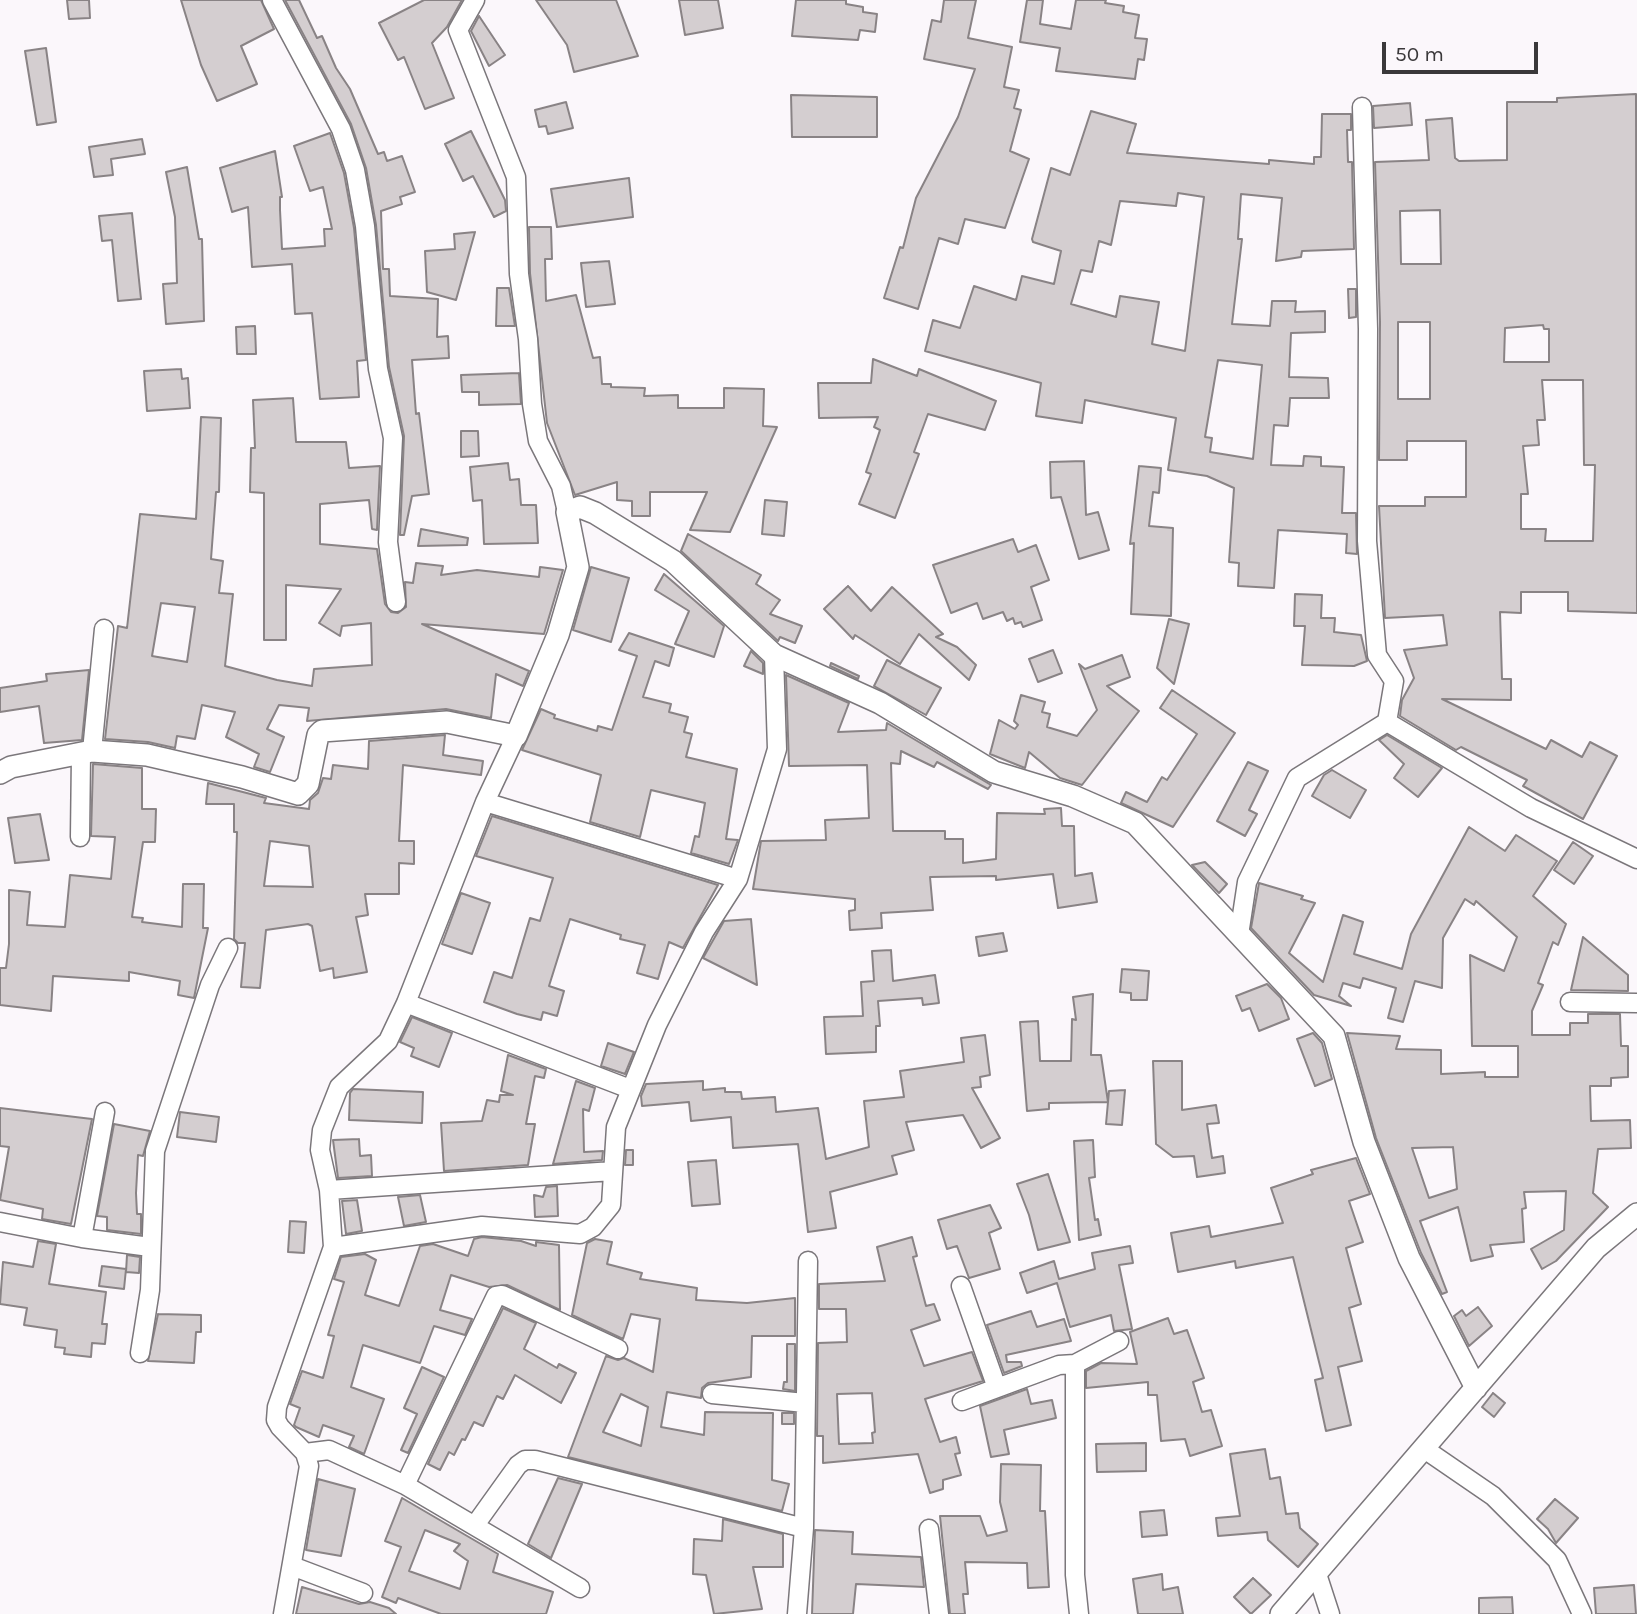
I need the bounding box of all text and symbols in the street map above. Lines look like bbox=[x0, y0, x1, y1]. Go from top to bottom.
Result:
scale bar bbox=[1385, 28, 1541, 72]
text: 50 m bbox=[1395, 42, 1444, 66]

